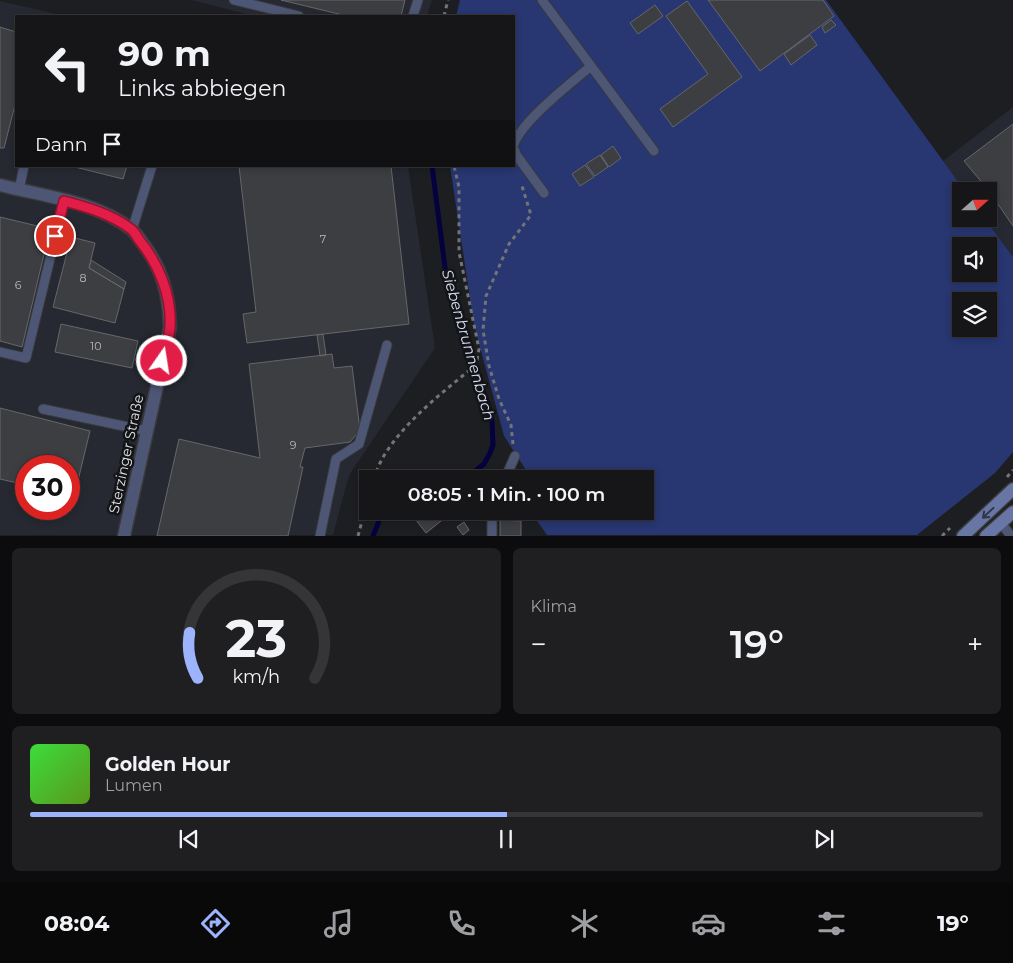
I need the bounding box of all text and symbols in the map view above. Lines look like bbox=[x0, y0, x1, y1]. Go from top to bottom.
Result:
text: 90 m bbox=[118, 32, 211, 75]
icon: left bbox=[35, 35, 100, 100]
text: Links abbiegen bbox=[118, 75, 286, 102]
icon: arrive bbox=[98, 130, 126, 158]
text: Dann bbox=[35, 133, 88, 156]
north arrow bbox=[952, 182, 998, 228]
map controls bbox=[952, 182, 997, 337]
pin bbox=[34, 215, 76, 257]
icon: arrive bbox=[41, 222, 69, 250]
house number: 7 bbox=[320, 232, 326, 246]
button: sound bbox=[952, 237, 997, 282]
water label: Siebenbrunnenbach bbox=[438, 267, 499, 423]
house number: 8 bbox=[79, 271, 87, 285]
house number: 6 bbox=[15, 278, 22, 292]
button: layers bbox=[952, 292, 997, 337]
position arrow bbox=[135, 334, 187, 386]
house number: 10 bbox=[90, 339, 102, 353]
street label: Sterzinger Straße bbox=[105, 393, 147, 515]
house number: 9 bbox=[290, 438, 297, 452]
speed limit sign: 30 bbox=[15, 455, 80, 520]
text: 08:05 · 1 Min. · 100 m bbox=[408, 483, 605, 506]
one-way arrow bbox=[982, 507, 995, 519]
text: Klima bbox=[531, 597, 577, 616]
text: 23 bbox=[226, 607, 287, 670]
text: 19° bbox=[730, 621, 784, 668]
text: − bbox=[531, 627, 547, 661]
text: + bbox=[967, 627, 983, 661]
text: km/h bbox=[232, 666, 280, 687]
text: Golden Hour bbox=[105, 753, 231, 776]
text: Lumen bbox=[105, 776, 163, 795]
icon: previous bbox=[175, 825, 203, 853]
icon: pause bbox=[492, 825, 520, 853]
icon: next bbox=[810, 825, 838, 853]
icon: directions bbox=[198, 906, 233, 941]
icon: music bbox=[321, 906, 356, 941]
icon: phone bbox=[444, 906, 479, 941]
icon: climate bbox=[567, 906, 602, 941]
icon: car bbox=[691, 906, 726, 941]
icon: filters bbox=[814, 906, 849, 941]
text: 08:04 bbox=[44, 910, 109, 937]
text: 19° bbox=[937, 910, 969, 937]

